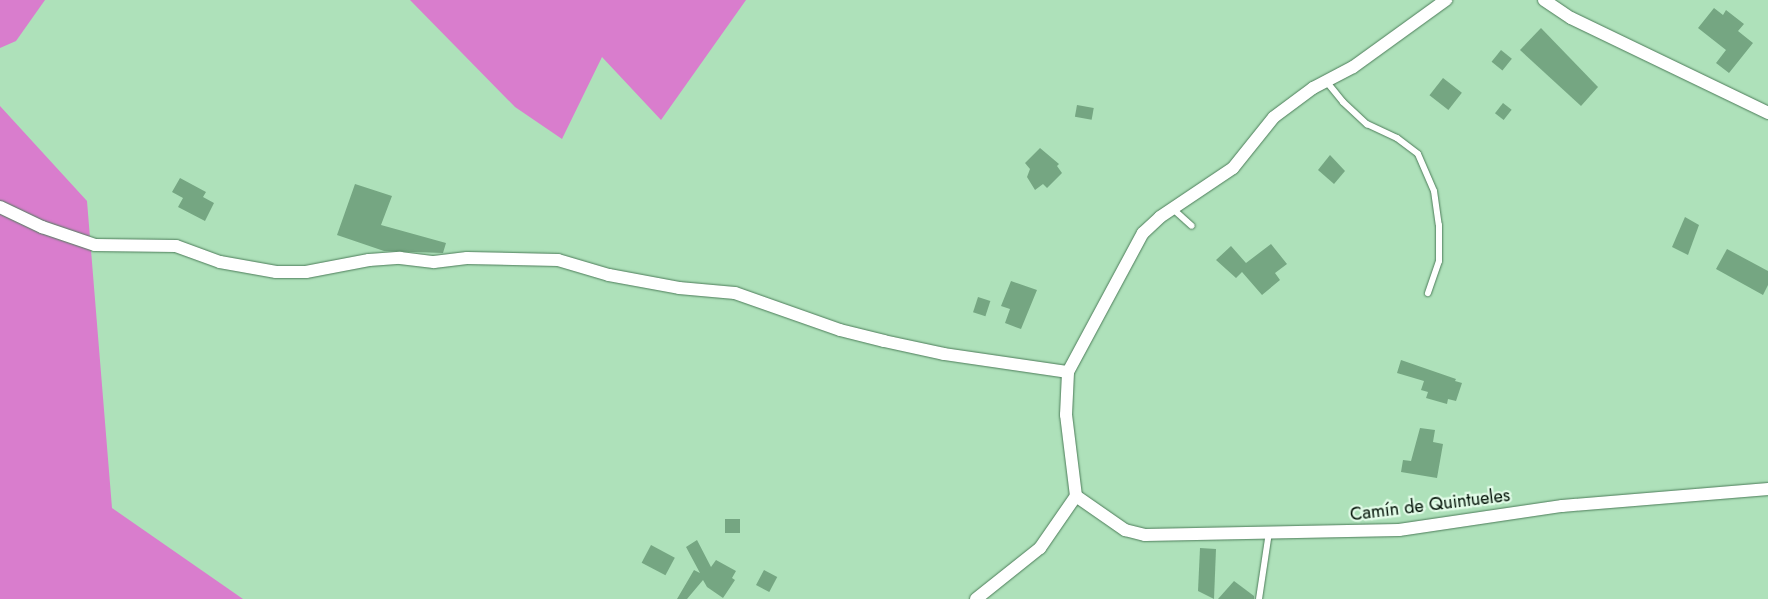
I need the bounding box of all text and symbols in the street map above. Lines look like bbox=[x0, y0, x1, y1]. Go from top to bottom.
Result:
street label: Camín de Quintueles bbox=[1349, 484, 1511, 526]

